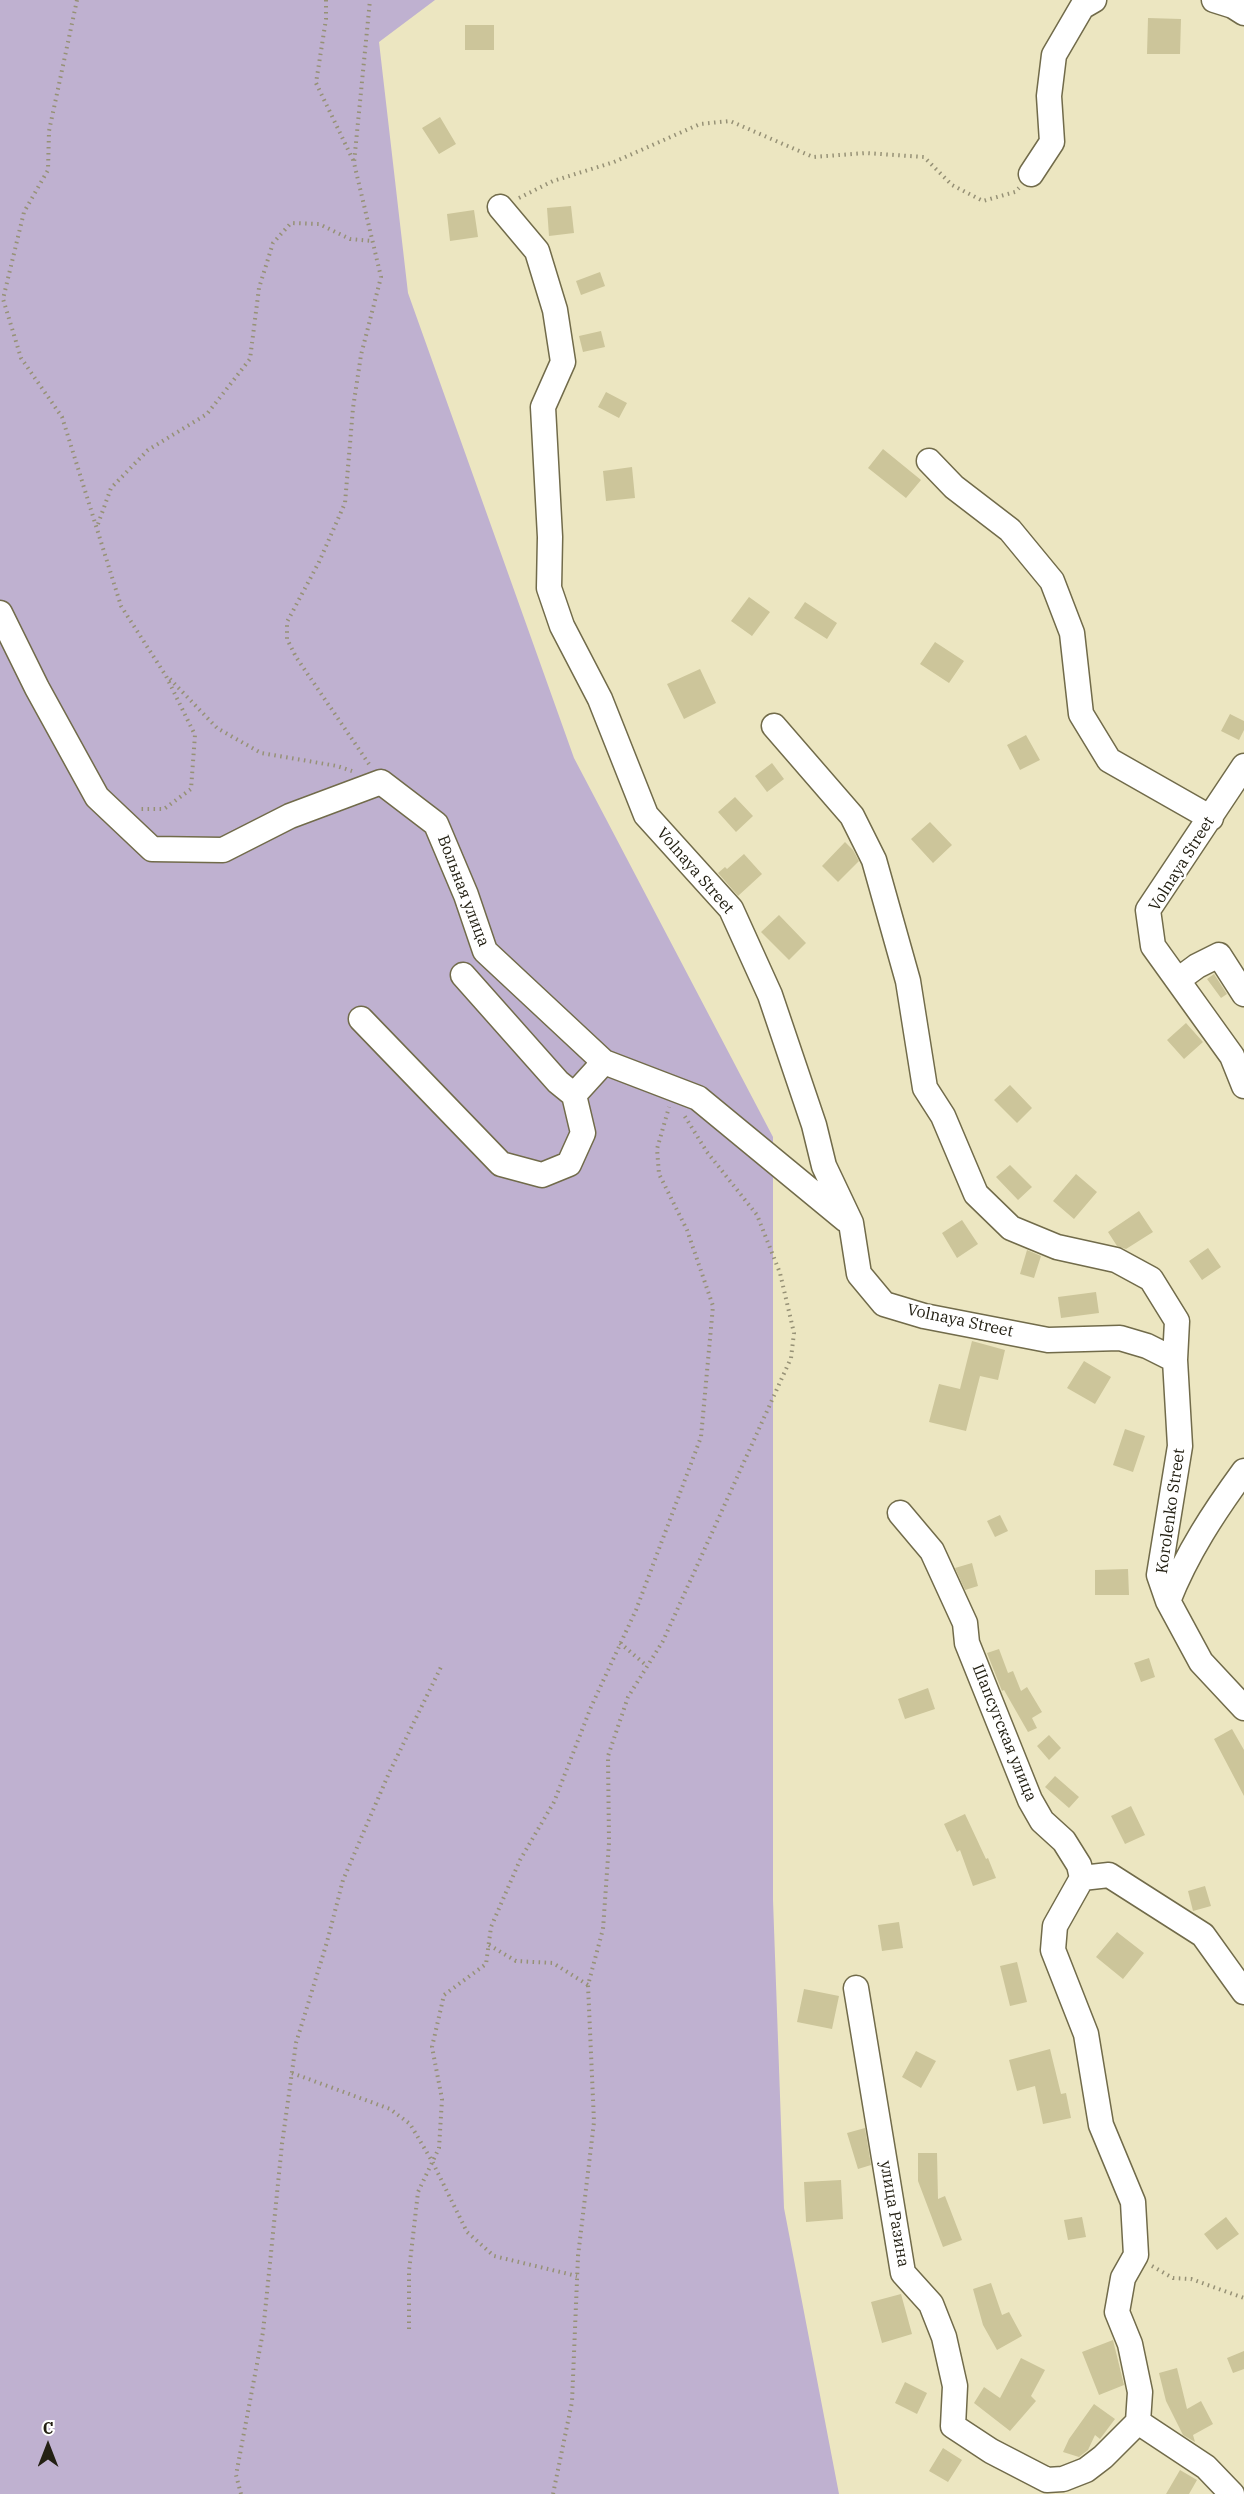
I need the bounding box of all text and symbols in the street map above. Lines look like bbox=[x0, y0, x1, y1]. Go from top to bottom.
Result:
street label: Volnaya Street bbox=[1145, 813, 1219, 915]
street label: Volnaya Street bbox=[652, 824, 738, 918]
street label: Вольная улица bbox=[433, 833, 493, 949]
street label: Volnaya Street bbox=[905, 1300, 1015, 1342]
street label: Korolenko Street bbox=[1153, 1447, 1189, 1575]
street label: Шапсугская улица bbox=[968, 1661, 1040, 1805]
street label: улица Разина bbox=[875, 2159, 913, 2269]
north arrow bbox=[18, 2416, 78, 2476]
text: С bbox=[43, 2418, 53, 2438]

